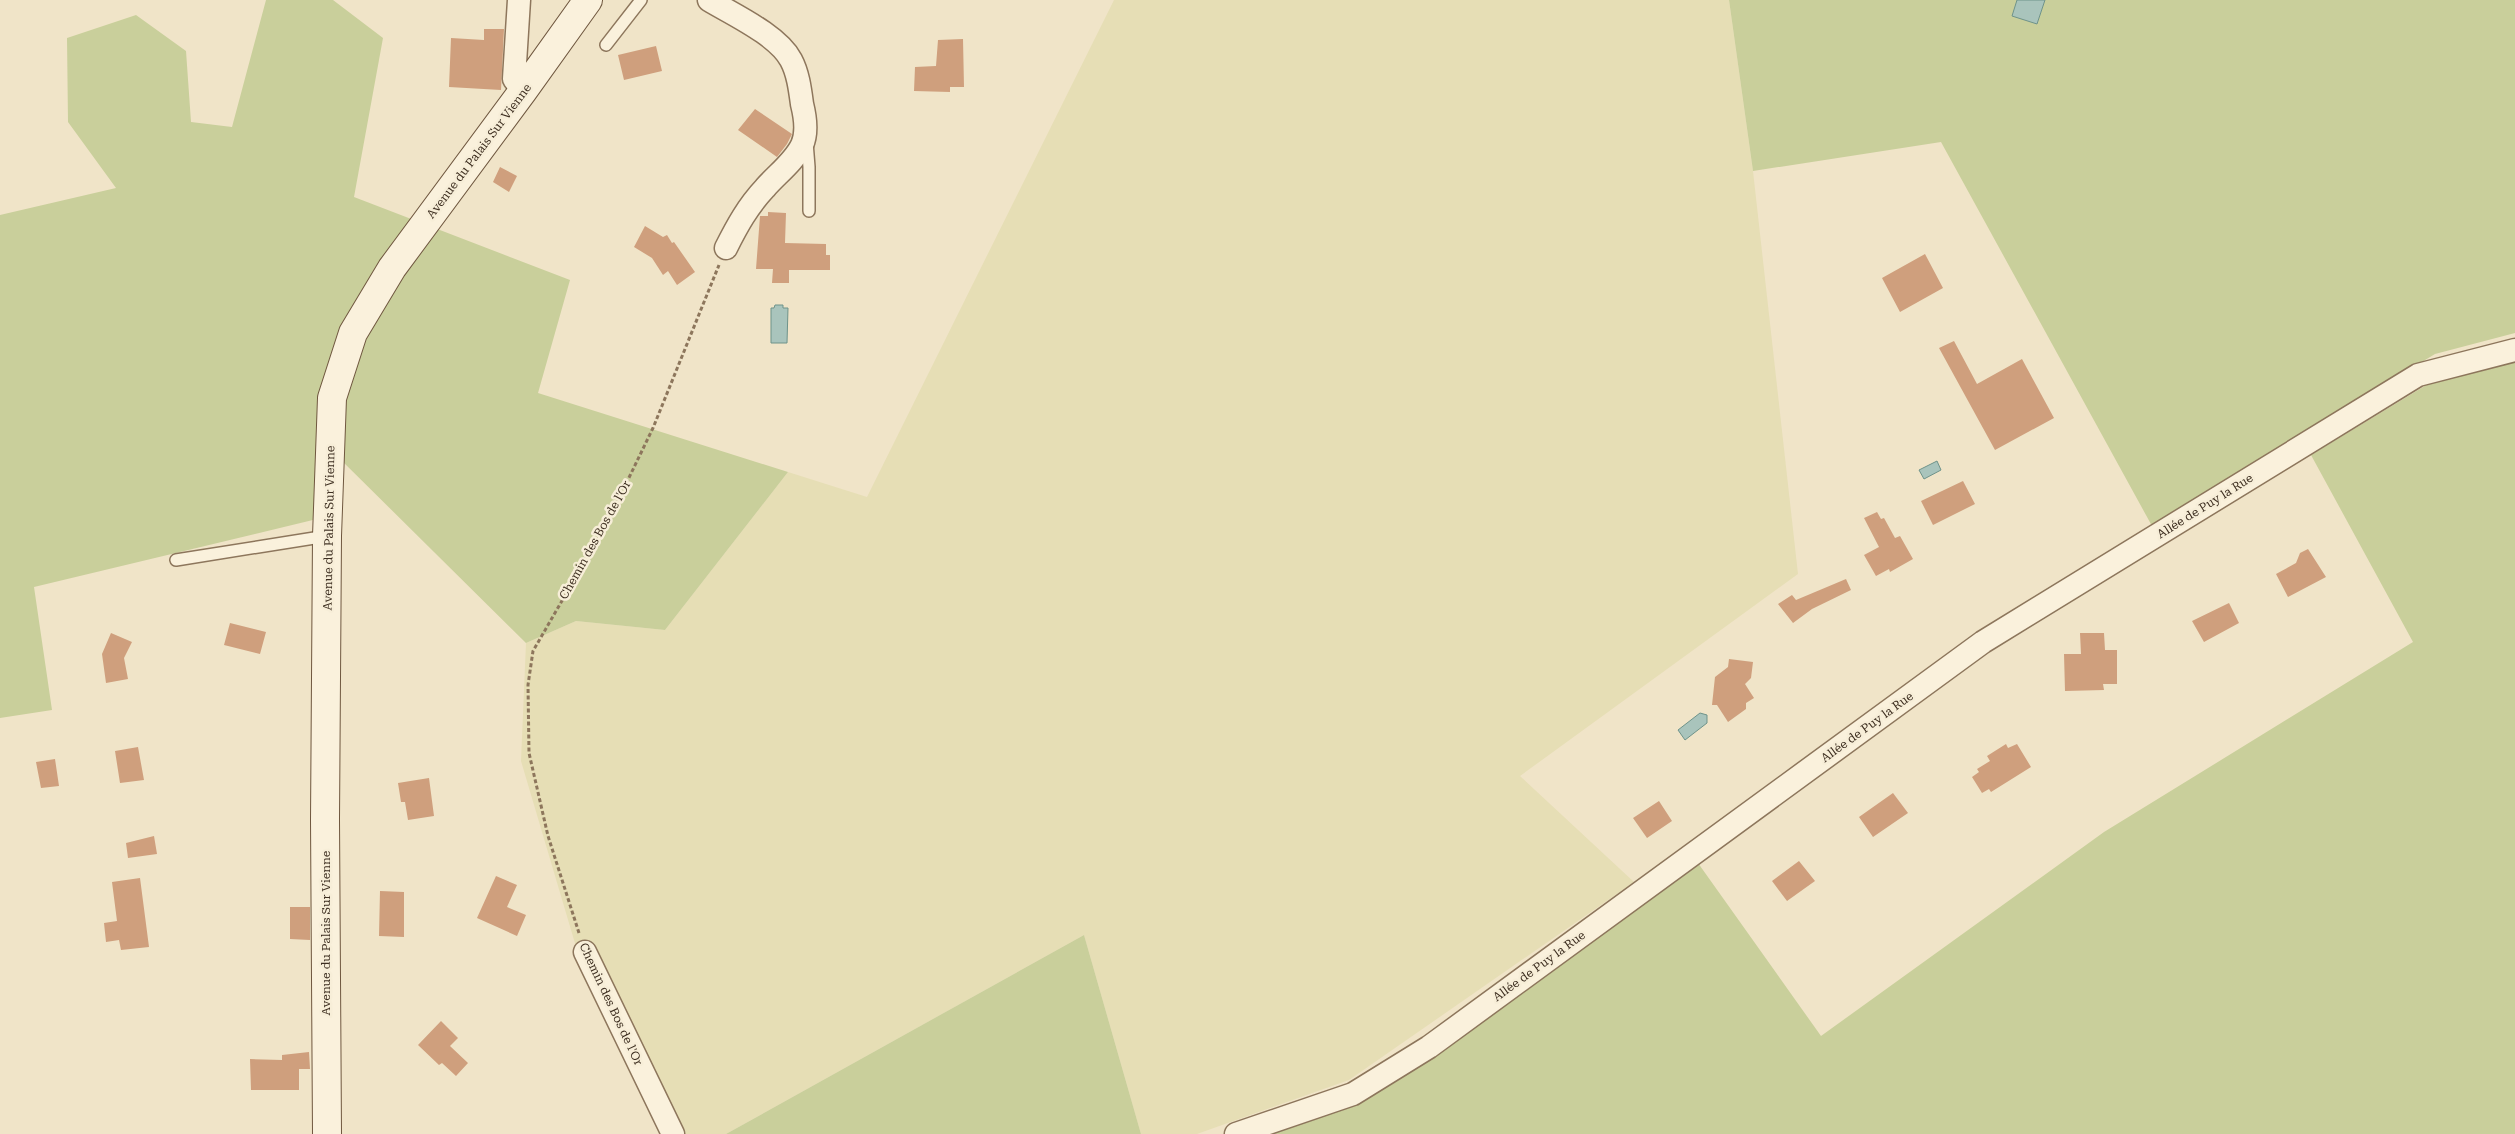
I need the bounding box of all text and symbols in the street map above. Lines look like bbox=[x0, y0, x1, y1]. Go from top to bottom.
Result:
street label: Avenue du Palais Sur Vienne bbox=[424, 81, 534, 221]
street label: Avenue du Palais Sur Vienne bbox=[321, 445, 337, 611]
street label: Allée de Puy la Rue bbox=[2154, 471, 2256, 541]
street label: Chemin des Bos de l'Or bbox=[556, 478, 634, 602]
street label: Allée de Puy la Rue bbox=[1818, 689, 1916, 765]
street label: Avenue du Palais Sur Vienne bbox=[319, 850, 333, 1015]
street label: Allée de Puy la Rue bbox=[1490, 928, 1588, 1004]
street label: Chemin des Bos de l'Or bbox=[576, 940, 646, 1068]

